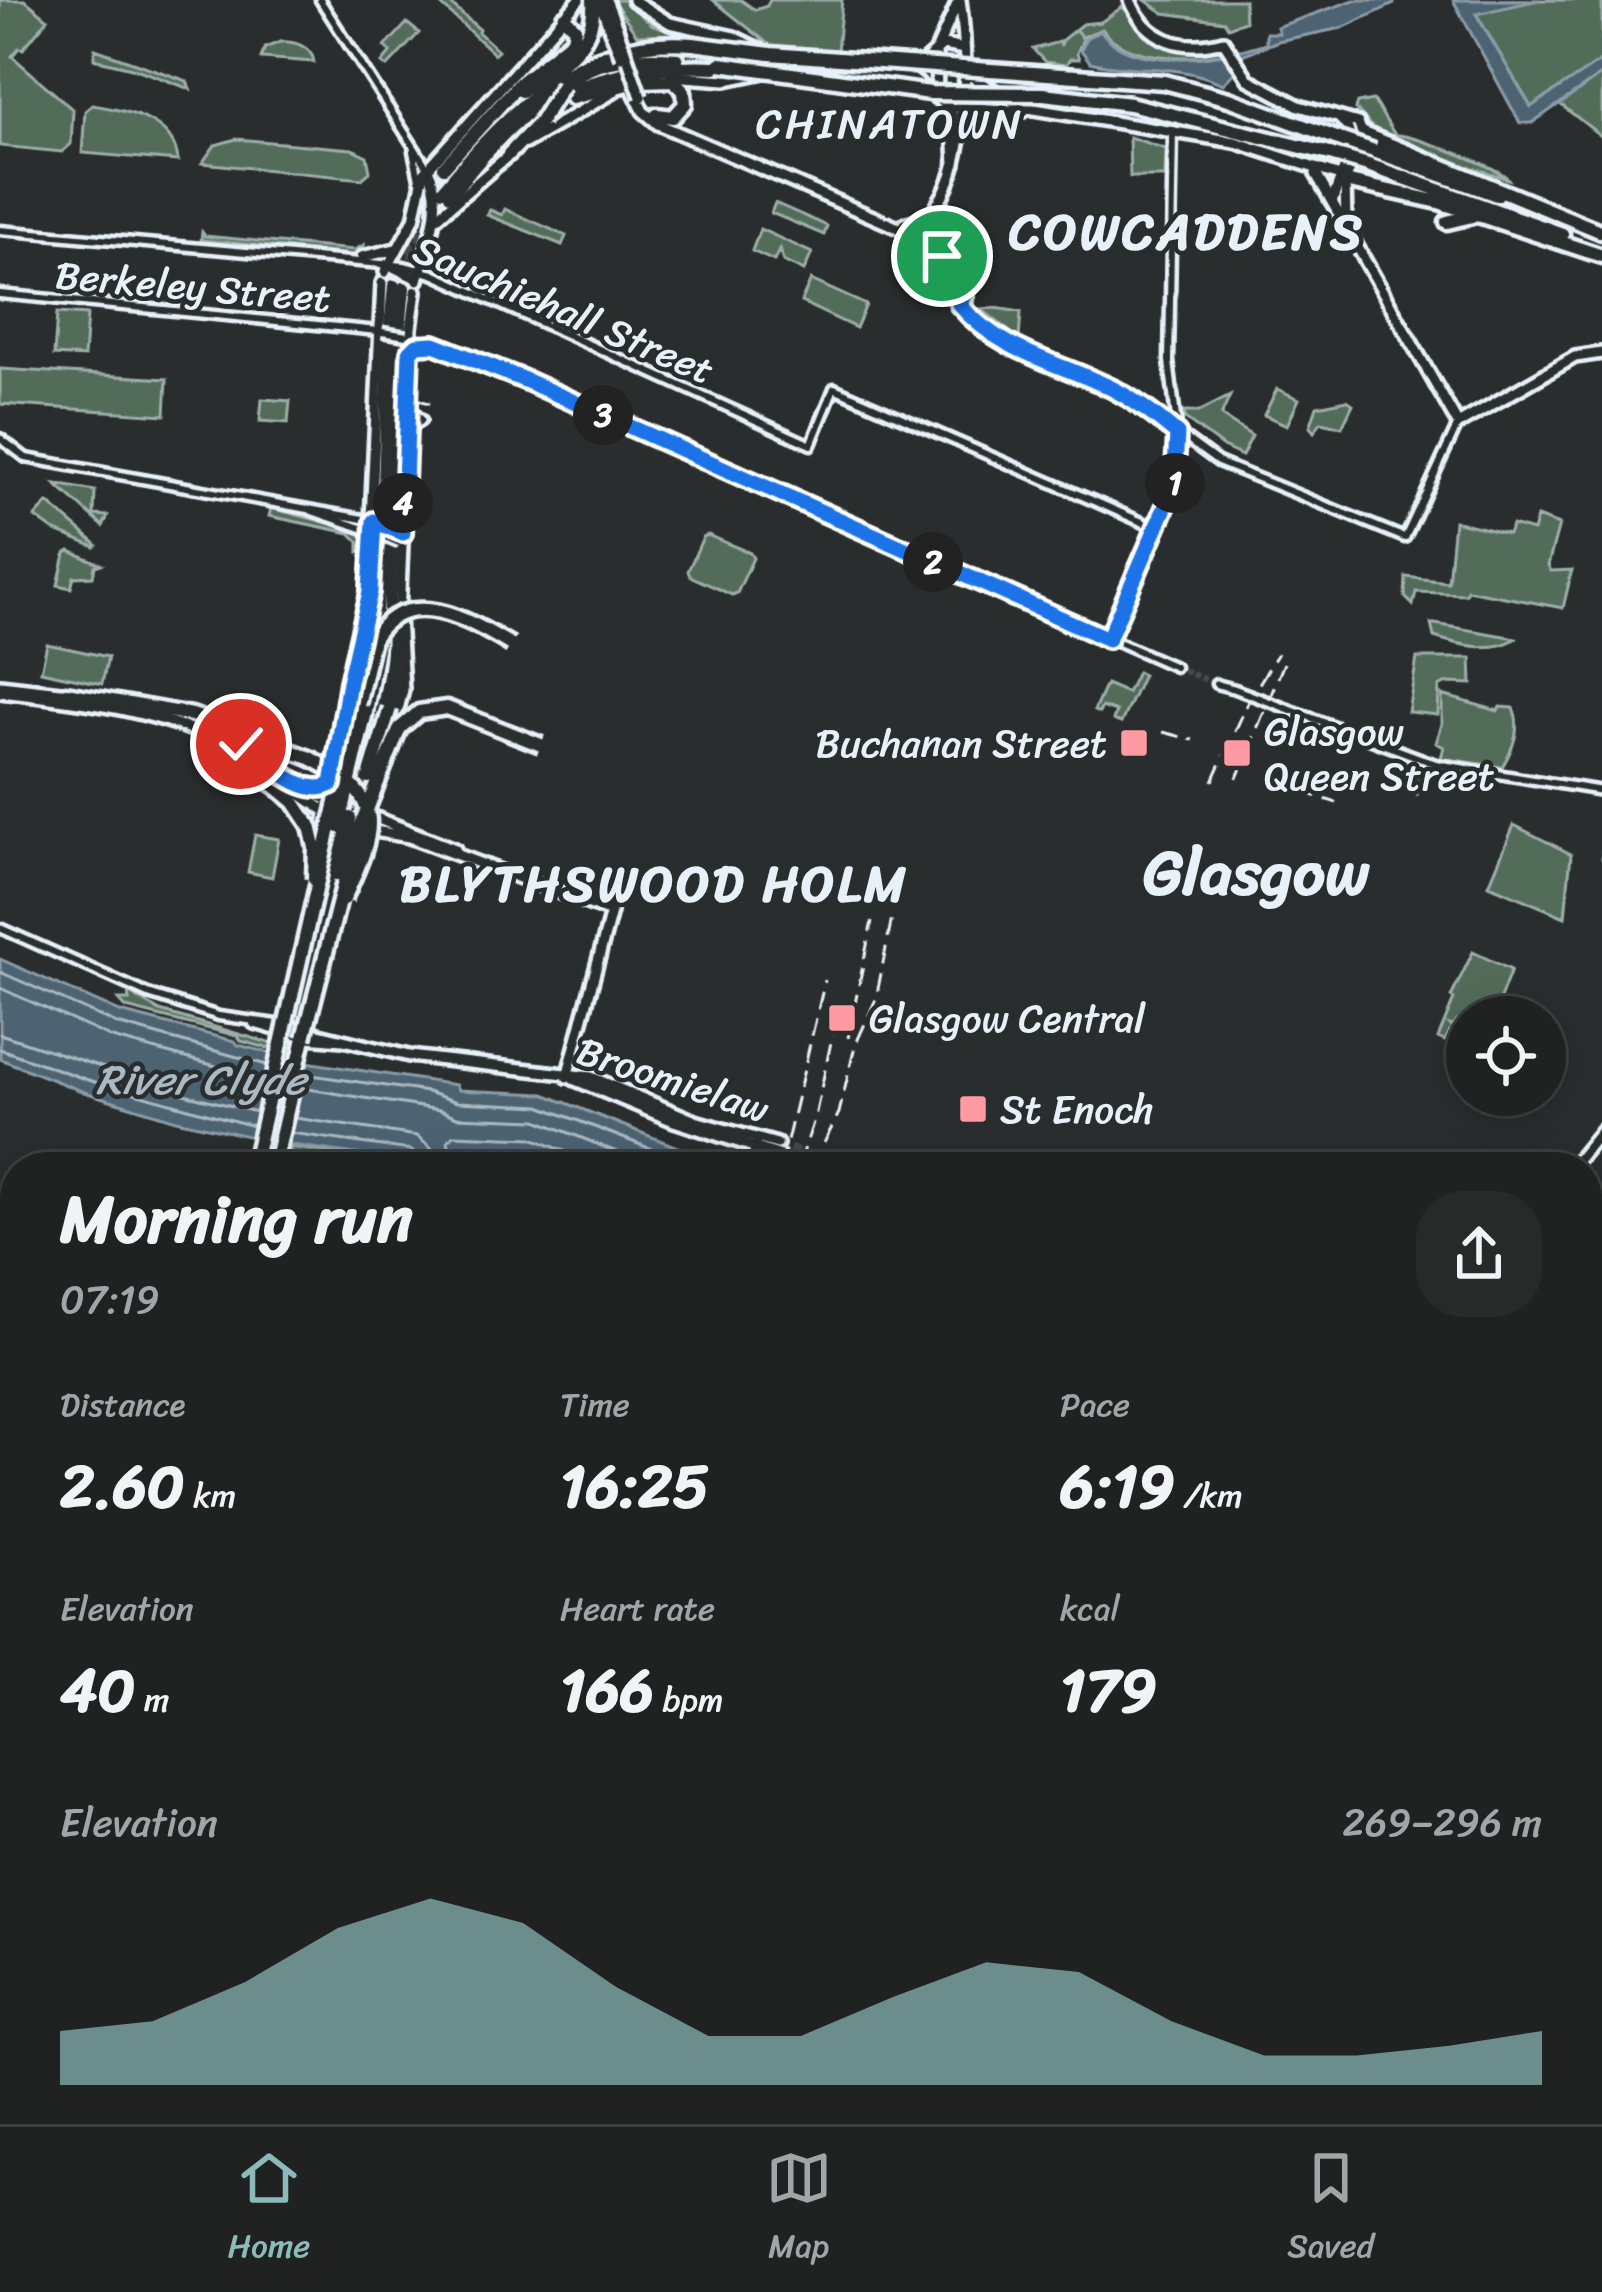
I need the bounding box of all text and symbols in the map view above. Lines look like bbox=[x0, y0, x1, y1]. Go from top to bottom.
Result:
district label: CHINATOWN bbox=[756, 87, 1024, 161]
district label: COWCADDENS bbox=[1008, 187, 1365, 277]
pin bbox=[891, 205, 993, 307]
street label: Sauchiehall Street bbox=[402, 215, 725, 404]
icon: arrive bbox=[909, 223, 975, 289]
street label: Berkeley Street bbox=[52, 240, 334, 333]
pin: 3 bbox=[573, 385, 633, 445]
text: 3 bbox=[594, 386, 612, 444]
pin: 1 bbox=[1145, 453, 1205, 513]
text: 1 bbox=[1168, 454, 1182, 512]
pin: 4 bbox=[373, 473, 433, 533]
text: 4 bbox=[393, 474, 413, 532]
pin: 2 bbox=[903, 532, 963, 592]
text: 2 bbox=[923, 533, 943, 591]
pin bbox=[190, 693, 292, 795]
place label: Glasgow Queen Street bbox=[1264, 697, 1495, 811]
place label: Buchanan Street bbox=[815, 709, 1107, 778]
icon: check bbox=[208, 711, 274, 777]
marker: Buchanan Street bbox=[1118, 727, 1150, 759]
marker: Glasgow Queen Street bbox=[1221, 737, 1253, 769]
district label: Glasgow bbox=[1143, 817, 1370, 929]
district label: BLYTHSWOOD HOLM bbox=[399, 839, 909, 929]
place label: Glasgow Central bbox=[869, 984, 1146, 1053]
map controls bbox=[1446, 996, 1566, 1116]
button: locate bbox=[1446, 996, 1566, 1116]
marker: Glasgow Central bbox=[826, 1002, 858, 1034]
street label: Broomielaw bbox=[568, 1016, 779, 1143]
water label: River Clyde bbox=[96, 1043, 309, 1117]
place label: St Enoch bbox=[1000, 1075, 1154, 1144]
marker: St Enoch bbox=[957, 1093, 989, 1125]
text: Morning run bbox=[60, 1161, 413, 1278]
button: share bbox=[1416, 1191, 1542, 1317]
text: 07:19 bbox=[60, 1265, 159, 1334]
text: Distance bbox=[60, 1376, 185, 1434]
text: Time bbox=[560, 1376, 630, 1434]
text: Pace bbox=[1060, 1376, 1130, 1434]
text: 2.60 bbox=[60, 1434, 185, 1540]
text: 16:25 bbox=[560, 1434, 709, 1540]
text: 6:19 bbox=[1060, 1434, 1175, 1540]
text: km bbox=[185, 1467, 236, 1525]
text: /km bbox=[1175, 1467, 1243, 1525]
text: Elevation bbox=[60, 1580, 194, 1638]
text: Heart rate bbox=[560, 1580, 715, 1638]
text: kcal bbox=[1060, 1580, 1120, 1638]
text: 40 bbox=[60, 1638, 135, 1744]
text: 166 bbox=[560, 1638, 654, 1744]
text: 179 bbox=[1060, 1638, 1157, 1744]
text: m bbox=[135, 1671, 169, 1729]
text: bpm bbox=[654, 1671, 723, 1729]
text: Elevation bbox=[60, 1788, 218, 1857]
text: 269–296 m bbox=[1343, 1788, 1542, 1857]
tab: Home bbox=[228, 2145, 310, 2275]
tab: Map bbox=[766, 2145, 832, 2275]
tab: Saved bbox=[1287, 2145, 1374, 2275]

